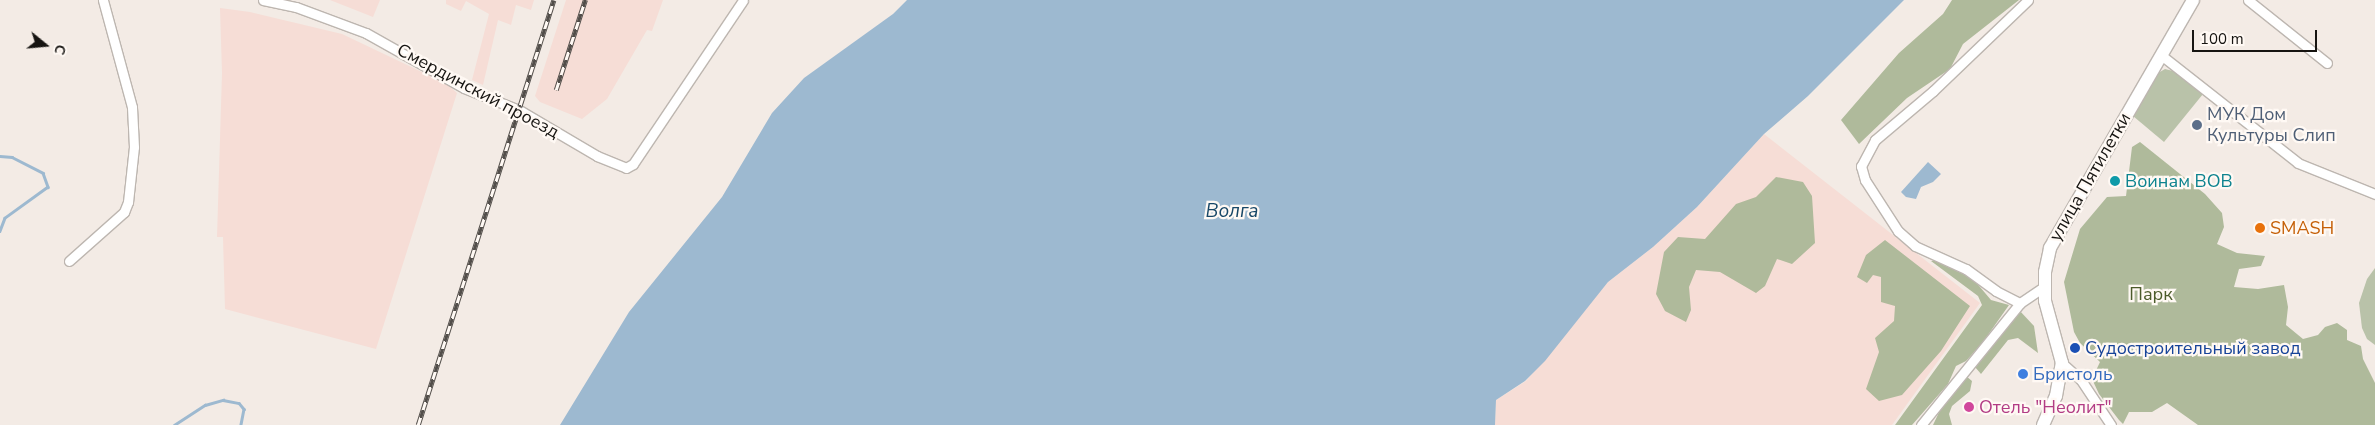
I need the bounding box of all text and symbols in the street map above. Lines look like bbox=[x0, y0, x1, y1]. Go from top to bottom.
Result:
north arrow bbox=[20, 20, 70, 70]
scale bar bbox=[2195, 20, 2320, 52]
text: 100 m bbox=[2200, 29, 2244, 49]
street label: Смердинский проезд bbox=[393, 39, 563, 143]
text: С bbox=[49, 42, 70, 57]
place label: МУК Дом Культуры Слип bbox=[2207, 104, 2336, 146]
street label: улица Пятилетки bbox=[2044, 109, 2136, 245]
marker: МУК Дом Культуры Слип bbox=[2191, 119, 2203, 131]
place label: Воинам ВОВ bbox=[2125, 170, 2233, 192]
marker: Воинам ВОВ bbox=[2109, 175, 2121, 187]
water label: Волга bbox=[1206, 201, 1258, 223]
place label: SMASH bbox=[2270, 217, 2334, 239]
marker: SMASH bbox=[2254, 222, 2266, 234]
park label: Парк bbox=[2129, 283, 2173, 305]
place label: Судостроительный завод bbox=[2085, 337, 2301, 359]
marker: Судостроительный завод bbox=[2069, 342, 2081, 354]
place label: Бристоль bbox=[2033, 363, 2113, 385]
marker: Бристоль bbox=[2017, 368, 2029, 380]
place label: Отель "Неолит" bbox=[1979, 396, 2112, 418]
marker: Отель "Неолит" bbox=[1963, 401, 1975, 413]

